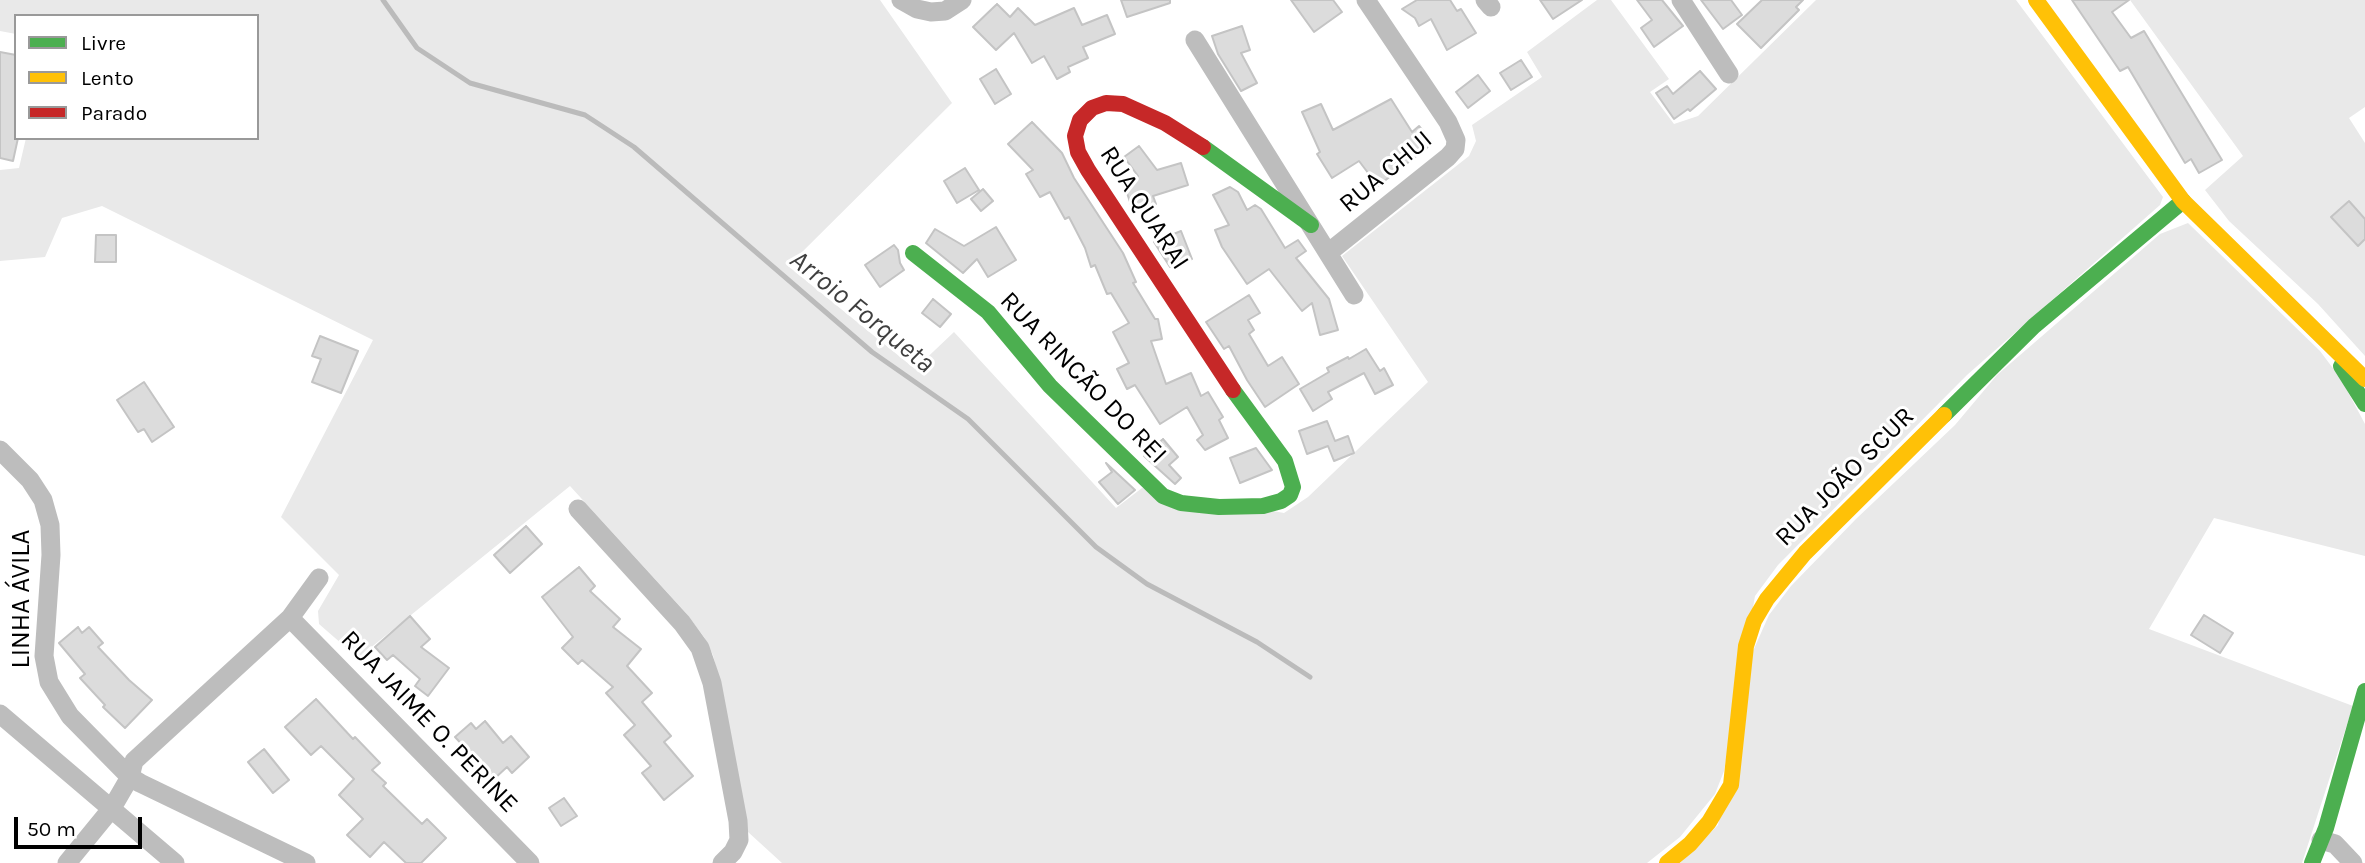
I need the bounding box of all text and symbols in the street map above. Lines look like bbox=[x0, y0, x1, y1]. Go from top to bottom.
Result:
legend bbox=[14, 14, 259, 140]
text: Livre bbox=[81, 31, 126, 55]
text: Lento bbox=[81, 66, 134, 90]
text: Parado bbox=[81, 101, 147, 125]
street label: RUA CHUI bbox=[1333, 124, 1439, 220]
street label: RUA QUARAI bbox=[1093, 140, 1195, 276]
water label: Arroio Forqueta bbox=[783, 243, 941, 381]
street label: RUA RINCÃO DO REI bbox=[993, 286, 1173, 470]
street label: RUA JOÃO SCUR bbox=[1769, 401, 1921, 553]
street label: LINHA ÁVILA bbox=[6, 530, 38, 668]
street label: RUA JAIME O. PERINE bbox=[334, 624, 524, 820]
scale bar bbox=[18, 804, 145, 848]
text: 50 m bbox=[27, 817, 76, 841]

